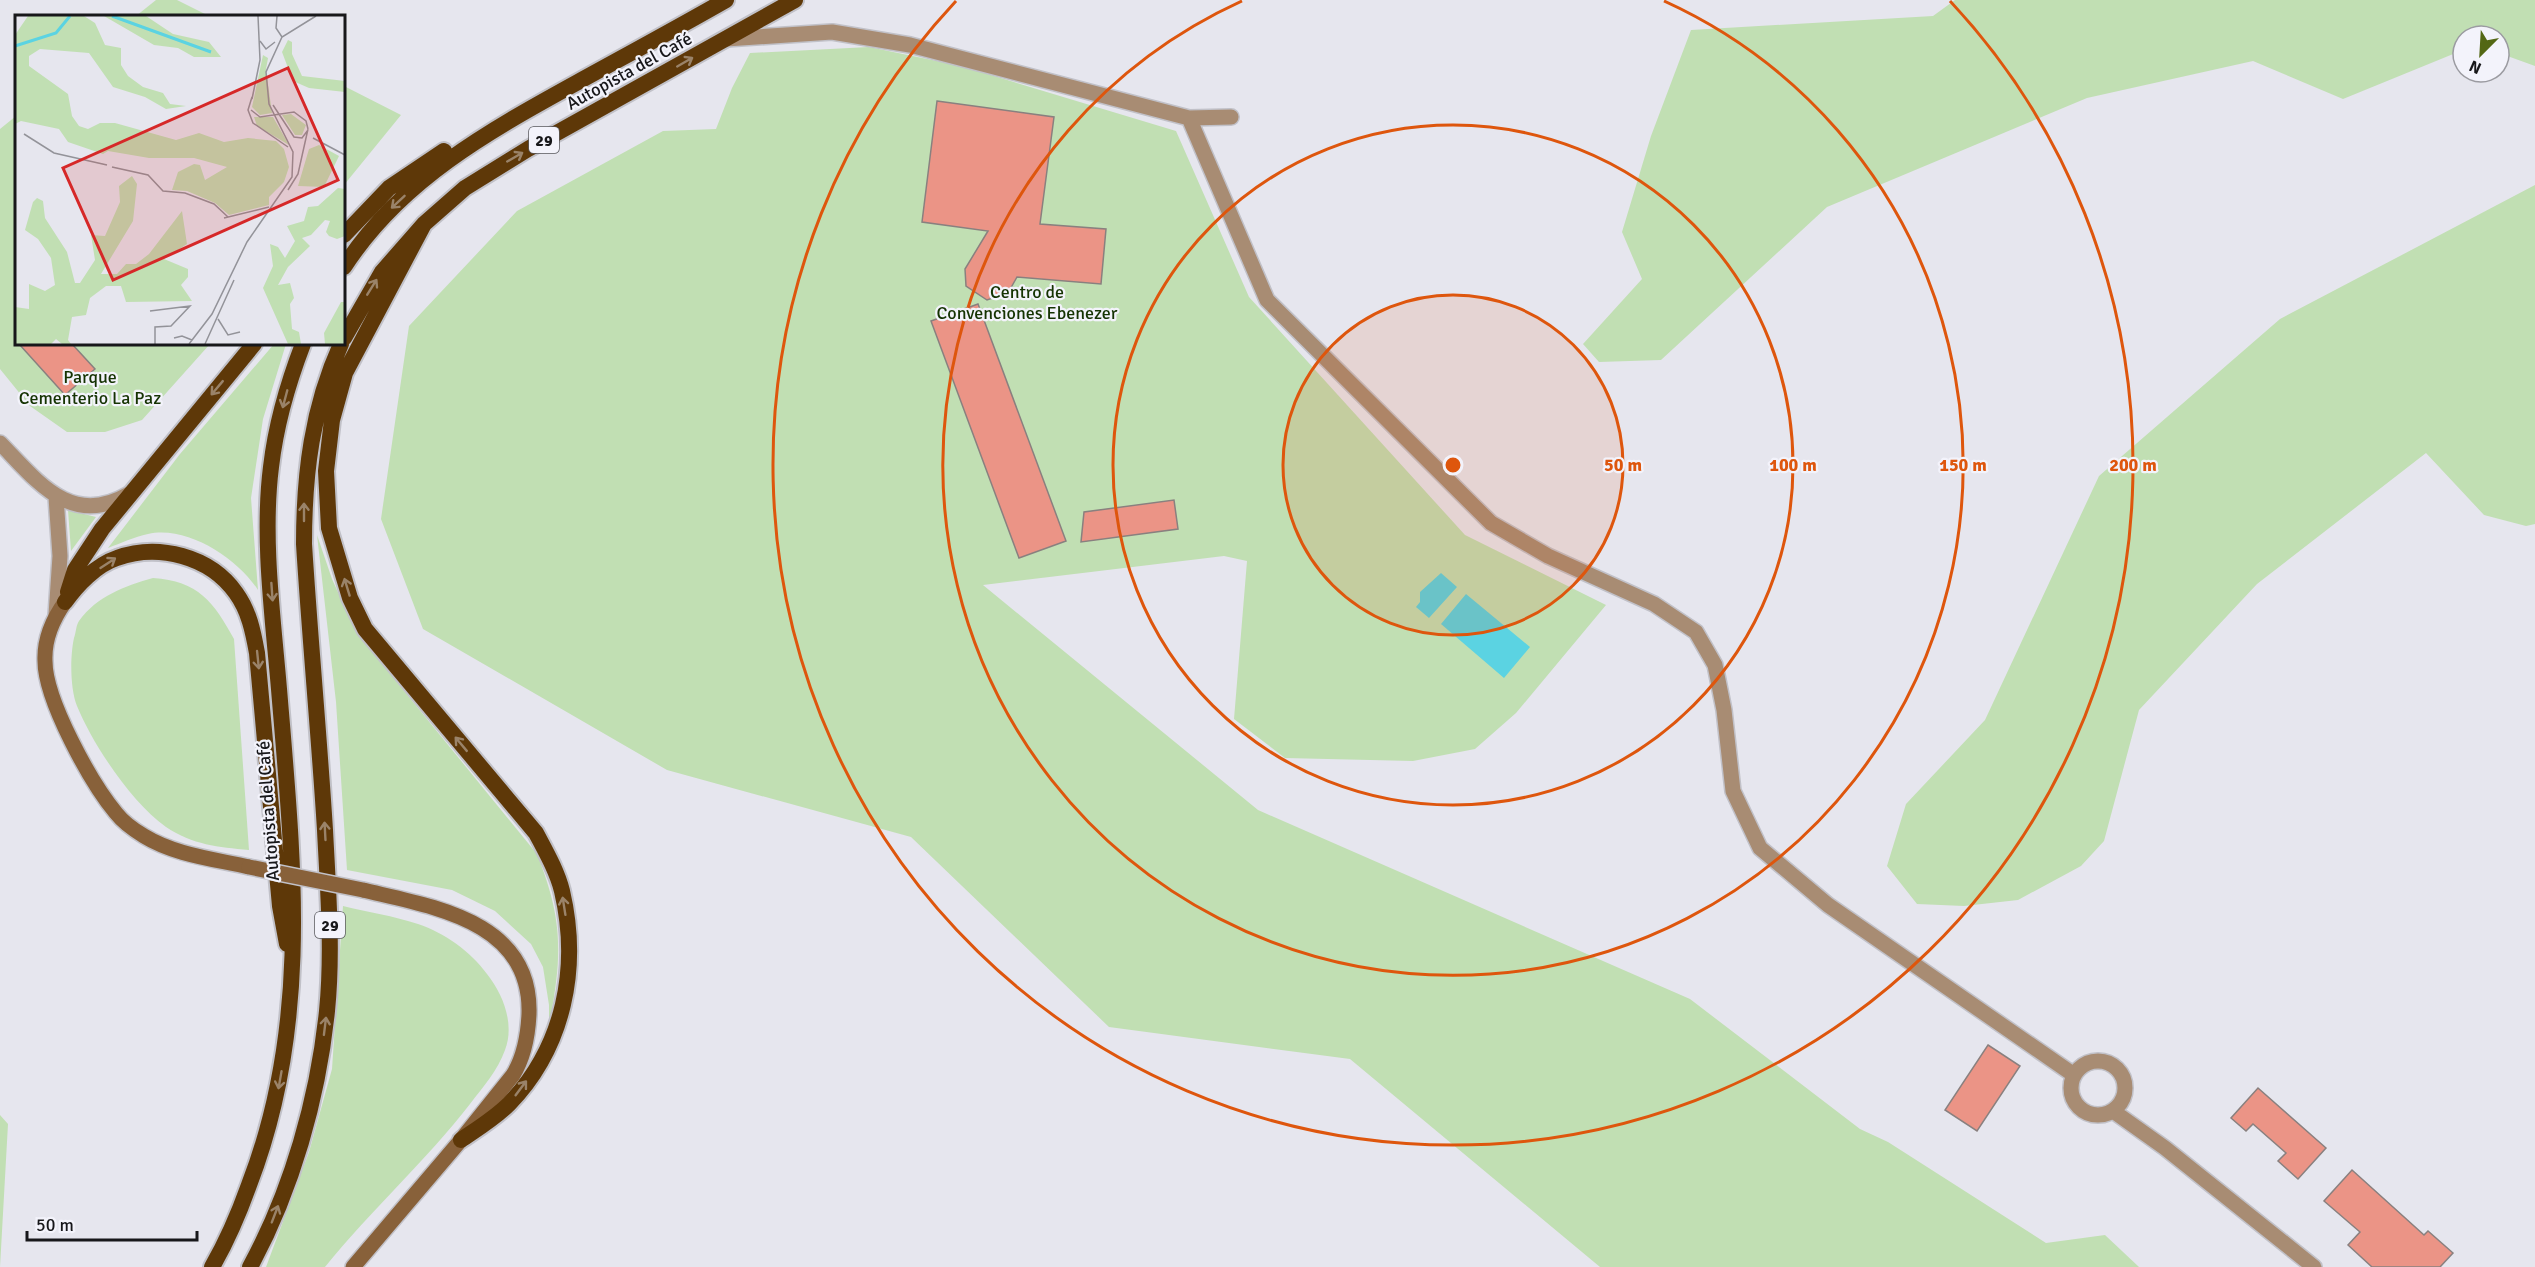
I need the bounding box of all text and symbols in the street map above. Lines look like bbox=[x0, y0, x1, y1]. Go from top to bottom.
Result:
inset map bbox=[15, 15, 345, 345]
north arrow bbox=[2451, 24, 2511, 84]
street label: Autopista del Café bbox=[562, 27, 696, 115]
text: N bbox=[2466, 55, 2484, 78]
one-way arrow bbox=[676, 56, 693, 68]
road number: 29 bbox=[529, 127, 559, 153]
one-way arrow bbox=[506, 151, 523, 163]
one-way arrow bbox=[390, 195, 405, 210]
one-way arrow bbox=[367, 279, 379, 296]
park label: Centro de Convenciones Ebenezer bbox=[937, 281, 1118, 324]
park label: Parque Cementerio La Paz bbox=[19, 366, 161, 409]
one-way arrow bbox=[210, 380, 223, 396]
one-way arrow bbox=[279, 389, 290, 408]
text: 50 m bbox=[1604, 454, 1642, 476]
text: 100 m bbox=[1769, 454, 1817, 476]
text: 150 m bbox=[1939, 454, 1987, 476]
text: 200 m bbox=[2109, 454, 2157, 476]
centre of rings bbox=[1443, 455, 1463, 475]
one-way arrow bbox=[298, 503, 310, 523]
one-way arrow bbox=[99, 557, 116, 569]
one-way arrow bbox=[341, 578, 352, 597]
one-way arrow bbox=[266, 582, 277, 602]
one-way arrow bbox=[253, 650, 264, 670]
one-way arrow bbox=[454, 737, 468, 752]
street label: Autopista del Café bbox=[252, 740, 284, 882]
one-way arrow bbox=[319, 822, 330, 842]
one-way arrow bbox=[559, 896, 570, 916]
road number: 29 bbox=[315, 912, 345, 938]
one-way arrow bbox=[319, 1017, 330, 1036]
one-way arrow bbox=[274, 1069, 285, 1089]
one-way arrow bbox=[514, 1080, 527, 1096]
scale bar bbox=[27, 1204, 196, 1242]
one-way arrow bbox=[270, 1205, 281, 1224]
text: 50 m bbox=[36, 1214, 74, 1236]

